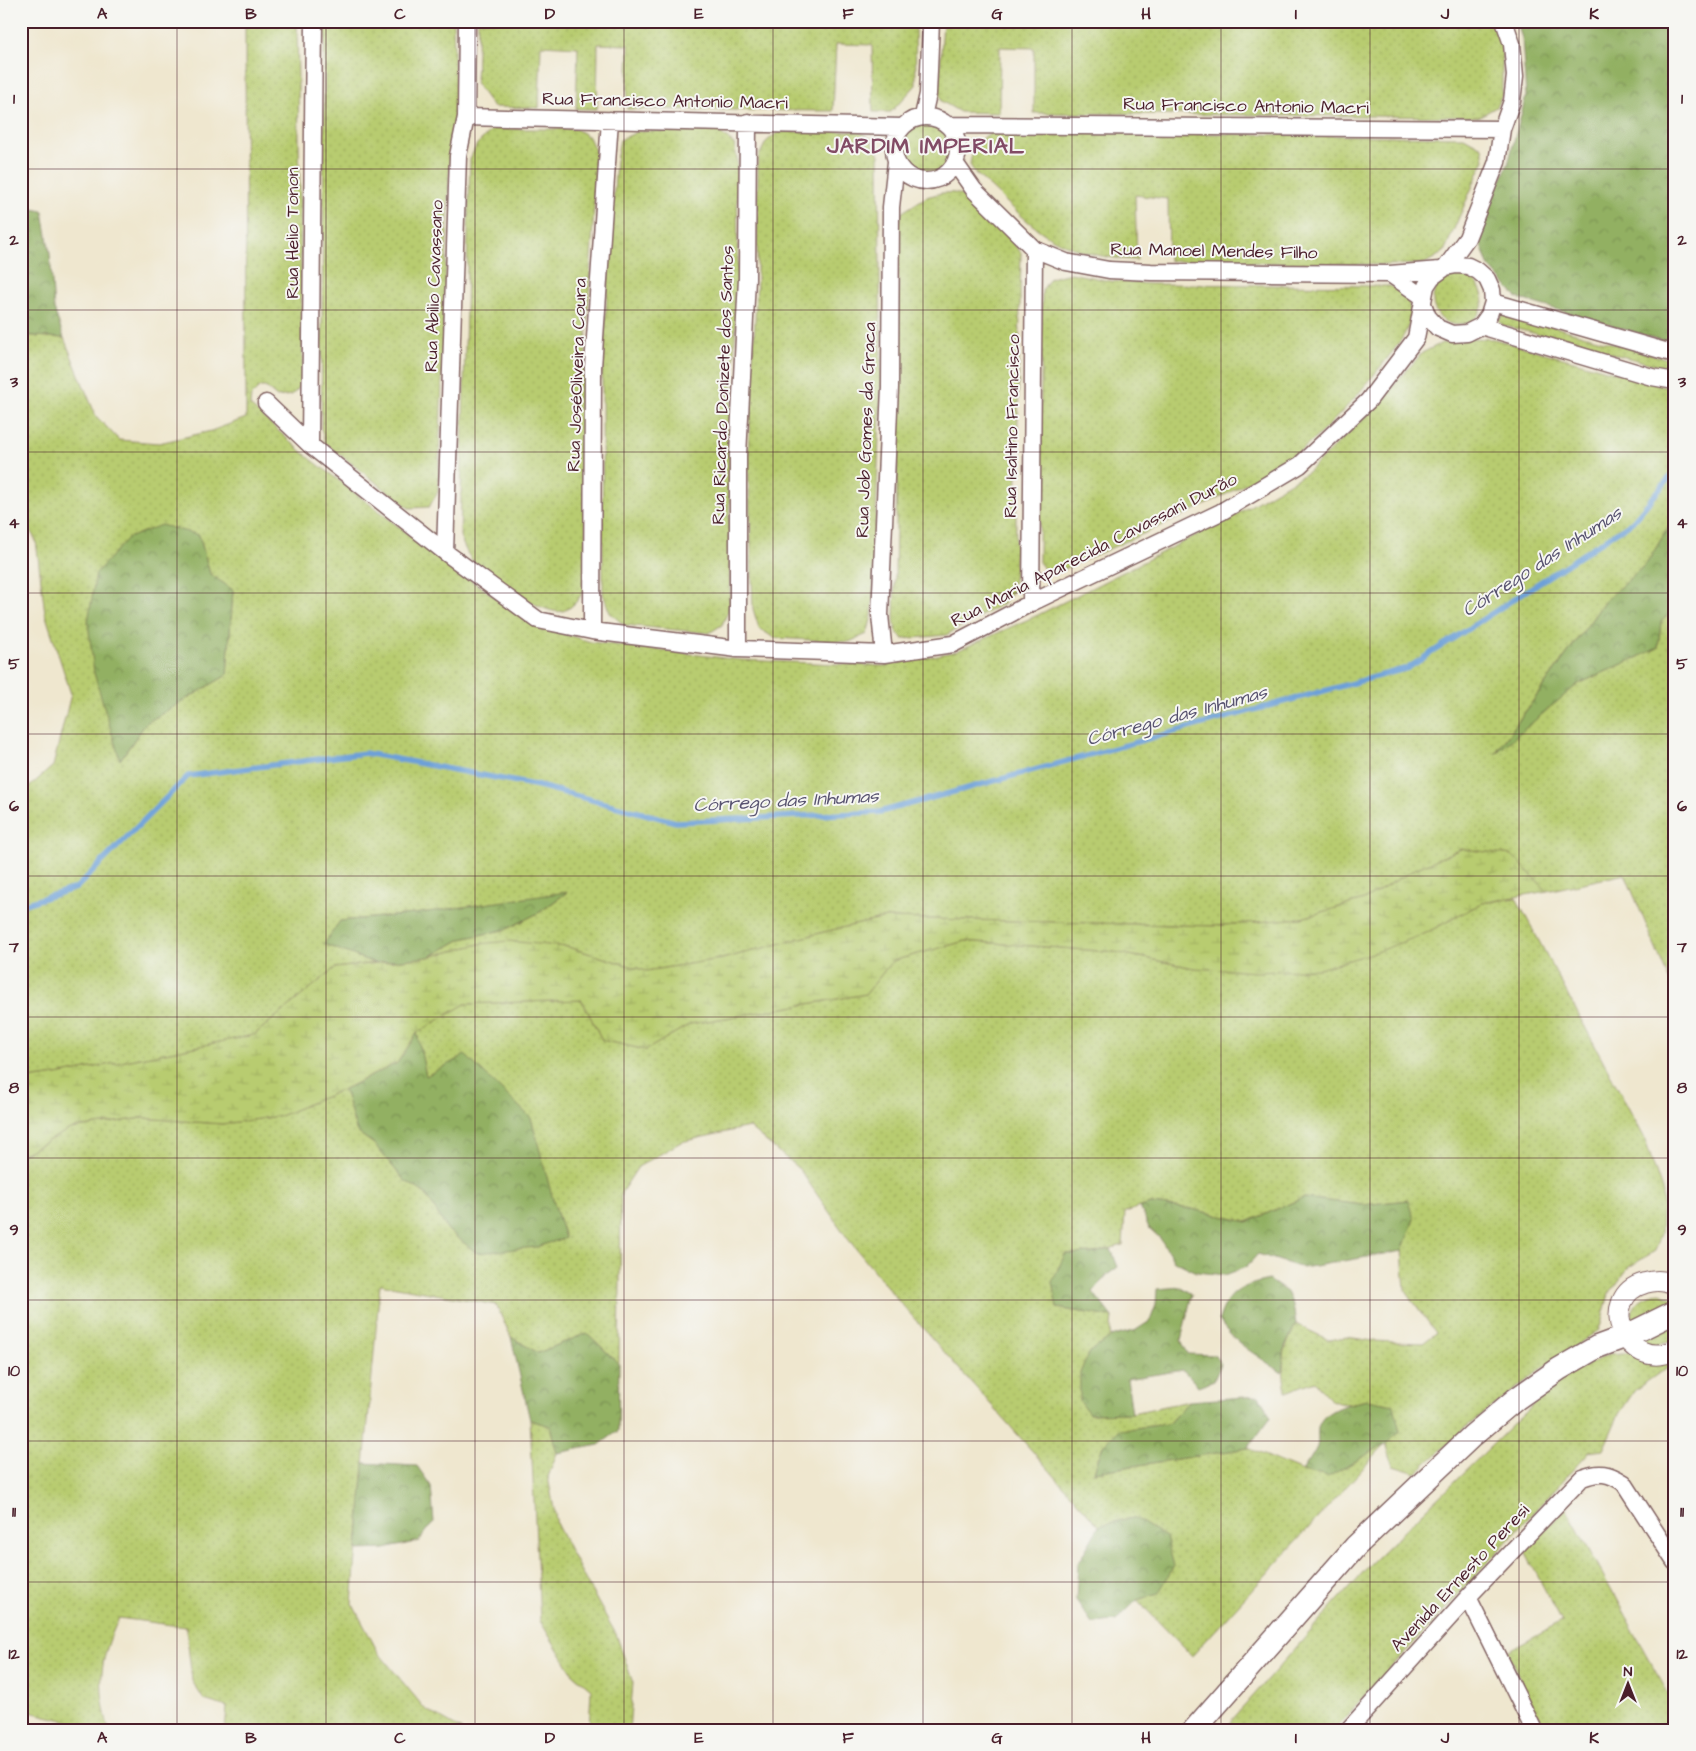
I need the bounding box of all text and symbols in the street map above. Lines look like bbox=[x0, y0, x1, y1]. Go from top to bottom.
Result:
text: A bbox=[97, 3, 108, 25]
text: B bbox=[245, 3, 257, 25]
text: C bbox=[394, 3, 406, 25]
text: D bbox=[545, 3, 556, 25]
text: E bbox=[694, 3, 704, 25]
text: F bbox=[842, 3, 854, 25]
text: G bbox=[991, 3, 1003, 25]
text: H bbox=[1141, 3, 1151, 25]
text: I bbox=[1295, 3, 1297, 25]
text: J bbox=[1440, 3, 1450, 25]
text: K bbox=[1589, 3, 1599, 25]
street label: Rua Francisco Antonio Macri bbox=[542, 86, 788, 116]
text: 1 bbox=[13, 88, 16, 110]
text: 1 bbox=[1681, 88, 1684, 110]
street label: Rua Francisco Antonio Macri bbox=[1123, 91, 1369, 121]
district label: JARDIM IMPERIAL bbox=[826, 131, 1025, 162]
street label: Rua Helio Tonon bbox=[280, 167, 305, 299]
street label: Rua Abilio Cavassano bbox=[419, 199, 449, 373]
text: 2 bbox=[8, 229, 19, 251]
text: 2 bbox=[1676, 229, 1687, 251]
street label: Rua Manoel Mendes Filho bbox=[1110, 237, 1318, 265]
street label: Rua Ricardo Donizete dos Santos bbox=[706, 245, 740, 525]
street label: Rua JoséOliveira Coura bbox=[561, 278, 593, 472]
street label: Rua Job Gomes da Graca bbox=[850, 322, 882, 538]
street label: Rua Isaltino Francisco bbox=[998, 334, 1026, 518]
text: 3 bbox=[9, 371, 19, 393]
text: 3 bbox=[1677, 371, 1687, 393]
street label: Rua Maria Aparecida Cavassani Durão bbox=[947, 467, 1241, 633]
water label: Córrego das Inhumas bbox=[1457, 499, 1628, 624]
text: 4 bbox=[9, 512, 20, 534]
text: 4 bbox=[1677, 512, 1688, 534]
text: 5 bbox=[8, 653, 20, 675]
text: 5 bbox=[1676, 653, 1688, 675]
water label: Córrego das Inhumas bbox=[1084, 679, 1271, 753]
water label: Córrego das Inhumas bbox=[693, 783, 881, 819]
text: 6 bbox=[9, 795, 19, 817]
text: 6 bbox=[1677, 795, 1687, 817]
text: 7 bbox=[8, 936, 19, 958]
text: 7 bbox=[1676, 936, 1687, 958]
text: 8 bbox=[9, 1077, 20, 1099]
text: 8 bbox=[1677, 1077, 1688, 1099]
text: 9 bbox=[9, 1219, 19, 1241]
text: 9 bbox=[1677, 1219, 1687, 1241]
text: 10 bbox=[8, 1360, 20, 1382]
text: 10 bbox=[1676, 1360, 1688, 1382]
street label: Avenida Ernesto Peresi bbox=[1385, 1499, 1535, 1657]
text: 11 bbox=[12, 1501, 17, 1523]
text: 11 bbox=[1680, 1501, 1685, 1523]
text: 12 bbox=[8, 1643, 20, 1665]
text: 12 bbox=[1676, 1643, 1688, 1665]
north arrow bbox=[1604, 1658, 1654, 1708]
text: N bbox=[1624, 1662, 1633, 1682]
text: A bbox=[97, 1727, 108, 1749]
text: B bbox=[245, 1727, 257, 1749]
text: C bbox=[394, 1727, 406, 1749]
text: D bbox=[545, 1727, 556, 1749]
text: E bbox=[694, 1727, 704, 1749]
text: F bbox=[842, 1727, 854, 1749]
text: G bbox=[991, 1727, 1003, 1749]
text: H bbox=[1141, 1727, 1151, 1749]
text: I bbox=[1295, 1727, 1297, 1749]
text: J bbox=[1440, 1727, 1450, 1749]
text: K bbox=[1589, 1727, 1599, 1749]

